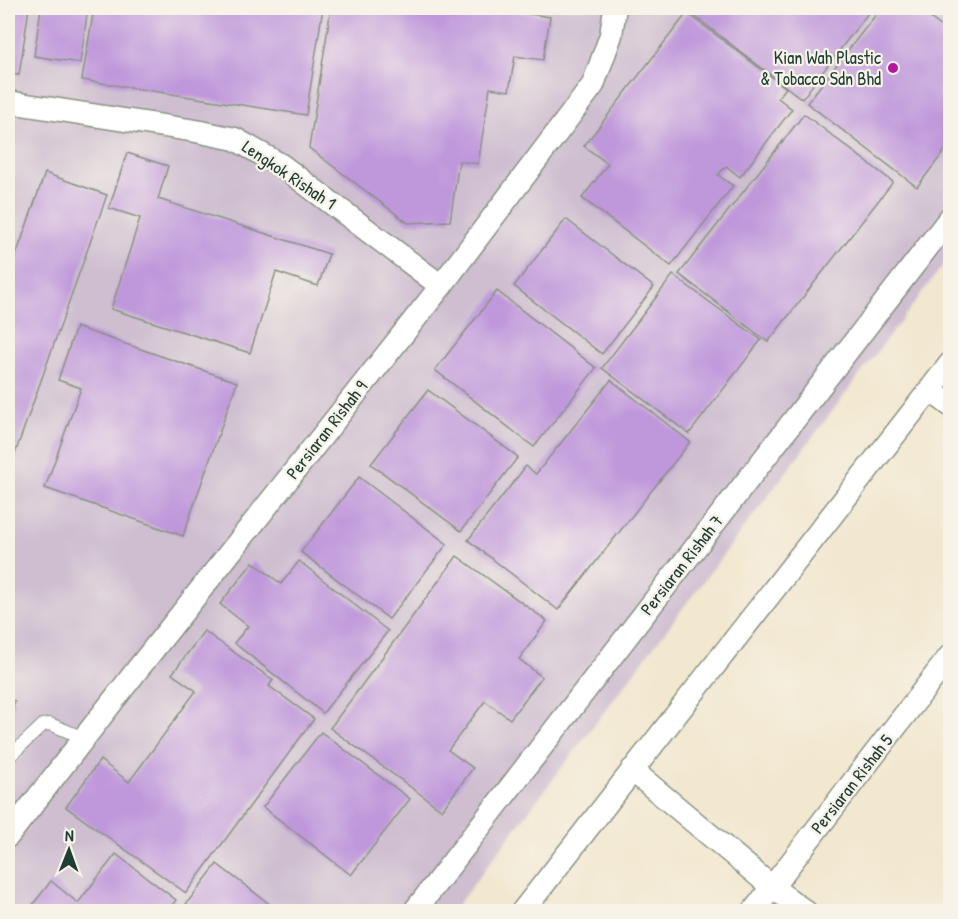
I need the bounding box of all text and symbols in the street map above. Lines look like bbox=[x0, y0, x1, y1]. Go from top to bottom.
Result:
place label: Kian Wah Plastic & Tobacco Sdn Bhd bbox=[761, 45, 881, 91]
marker: Kian Wah Plastic & Tobacco Sdn Bhd bbox=[886, 61, 900, 75]
street label: Lengkok Rishah 1 bbox=[237, 134, 341, 215]
street label: Persiaran Rishah 9 bbox=[280, 375, 373, 484]
street label: Persiaran Rishah 7 bbox=[634, 509, 729, 620]
street label: Persiaran Rishah 5 bbox=[805, 728, 899, 839]
north arrow bbox=[39, 820, 99, 880]
text: N bbox=[65, 824, 74, 846]

